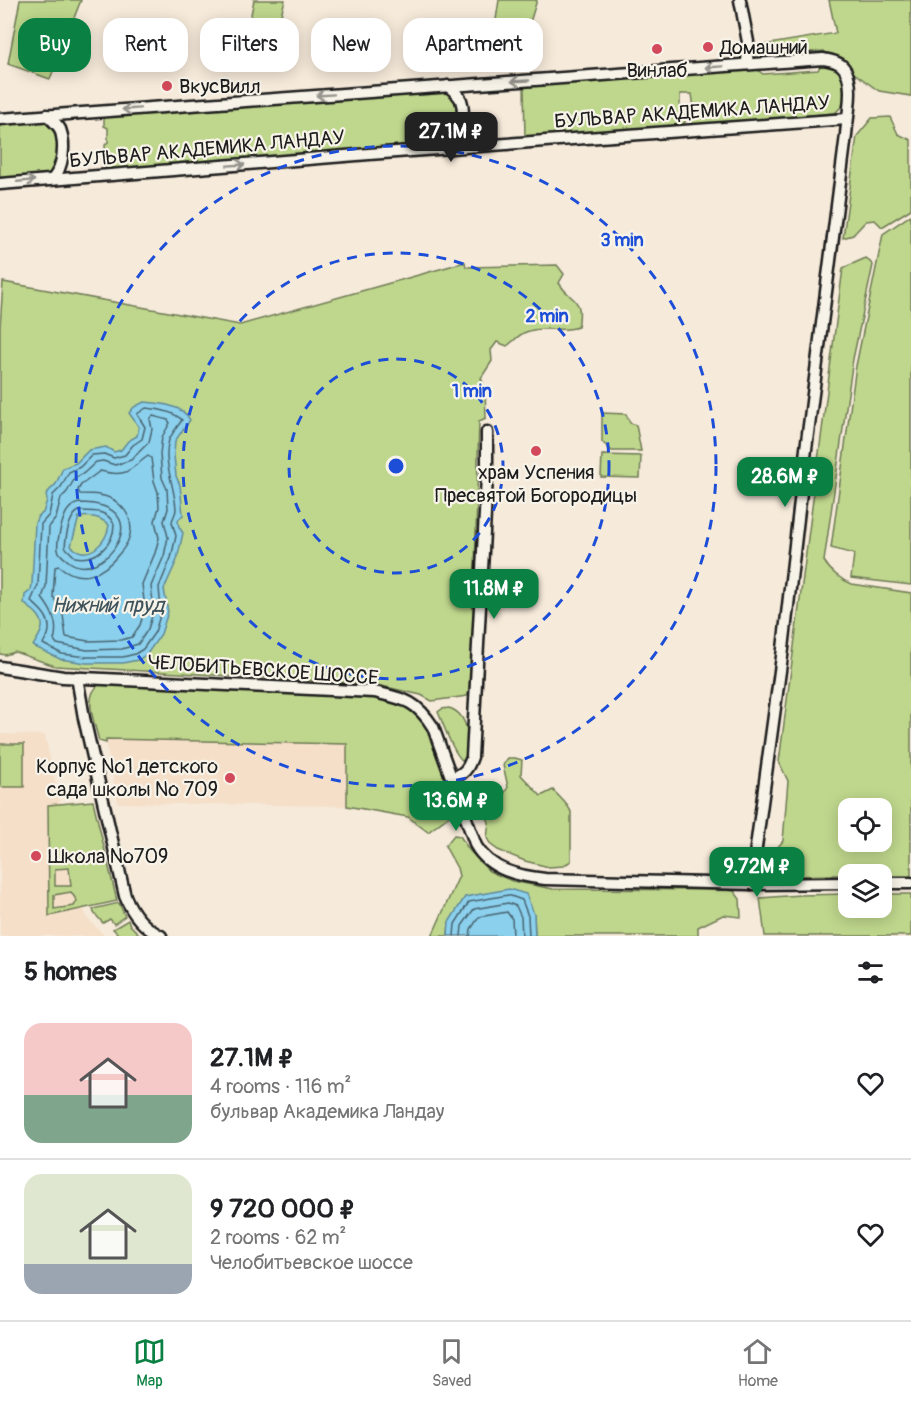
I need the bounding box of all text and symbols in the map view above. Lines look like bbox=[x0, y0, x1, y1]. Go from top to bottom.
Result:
chip: Buy bbox=[18, 18, 91, 72]
chip: Rent bbox=[103, 18, 188, 72]
chip: Filters bbox=[200, 18, 299, 72]
chip: New bbox=[311, 18, 391, 72]
chip: Apartment bbox=[403, 18, 543, 72]
place label: Домашний bbox=[719, 35, 808, 60]
marker: Домашний bbox=[701, 40, 715, 54]
marker: Винлаб bbox=[650, 42, 664, 56]
place label: Винлаб bbox=[627, 58, 687, 83]
one-way arrow bbox=[705, 62, 725, 73]
place label: ВкусВилл bbox=[179, 74, 261, 99]
one-way arrow bbox=[510, 75, 530, 86]
marker: ВкусВилл bbox=[160, 79, 174, 93]
one-way arrow bbox=[316, 89, 336, 100]
street label: БУЛЬВАР АКАДЕМИКА ЛАНДАУ bbox=[553, 90, 831, 134]
one-way arrow bbox=[121, 104, 141, 115]
pin: 27.1M ₽ bbox=[396, 112, 506, 163]
text: 27.1M ₽ bbox=[419, 119, 483, 144]
street label: БУЛЬВАР АКАДЕМИКА ЛАНДАУ bbox=[68, 125, 346, 173]
one-way arrow bbox=[226, 159, 246, 170]
one-way arrow bbox=[16, 176, 36, 187]
text: 3 min bbox=[600, 229, 644, 252]
text: 2 min bbox=[525, 305, 569, 328]
text: 1 min bbox=[452, 380, 492, 403]
marker: храм Успения Пресвятой Богородицы bbox=[529, 444, 543, 458]
centre of rings bbox=[386, 456, 406, 476]
pin: 28.6M ₽ bbox=[730, 457, 840, 508]
place label: храм Успения Пресвятой Богородицы bbox=[435, 460, 637, 508]
text: 28.6M ₽ bbox=[751, 464, 819, 489]
pin: 11.8M ₽ bbox=[439, 569, 549, 620]
text: 11.8M ₽ bbox=[464, 576, 524, 601]
water label: Нижний пруд bbox=[52, 592, 167, 619]
street label: ЧЕЛОБИТЬЕВСКОЕ ШОССЕ bbox=[147, 649, 379, 691]
place label: Корпус №1 детского сада школы № 709 bbox=[36, 754, 218, 802]
marker: Корпус №1 детского сада школы № 709 bbox=[223, 771, 237, 785]
pin: 13.6M ₽ bbox=[401, 781, 511, 832]
text: 13.6M ₽ bbox=[423, 788, 489, 813]
map controls bbox=[838, 798, 892, 918]
button: locate bbox=[838, 798, 892, 852]
place label: Школа №709 bbox=[48, 844, 168, 869]
pin: 9.72M ₽ bbox=[702, 847, 812, 898]
marker: Школа №709 bbox=[29, 849, 43, 863]
text: 9.72M ₽ bbox=[723, 854, 791, 879]
button: layers bbox=[838, 864, 892, 918]
text: 5 homes bbox=[24, 956, 117, 988]
icon: filters bbox=[854, 956, 887, 989]
text: 27.1M ₽ bbox=[210, 1042, 294, 1074]
icon: home bbox=[72, 1047, 144, 1119]
icon: heart bbox=[854, 1067, 887, 1100]
text: 4 rooms · 116 m² bbox=[210, 1074, 351, 1099]
text: бульвар Академика Ландау bbox=[210, 1099, 444, 1124]
text: 9 720 000 ₽ bbox=[210, 1193, 355, 1225]
icon: home bbox=[72, 1198, 144, 1270]
icon: heart bbox=[854, 1218, 887, 1251]
text: 2 rooms · 62 m² bbox=[210, 1225, 346, 1250]
text: Челобитьевское шоссе bbox=[210, 1250, 413, 1275]
tab: Map bbox=[133, 1335, 166, 1391]
tab: Saved bbox=[432, 1335, 472, 1391]
tab: Home bbox=[738, 1335, 778, 1391]

